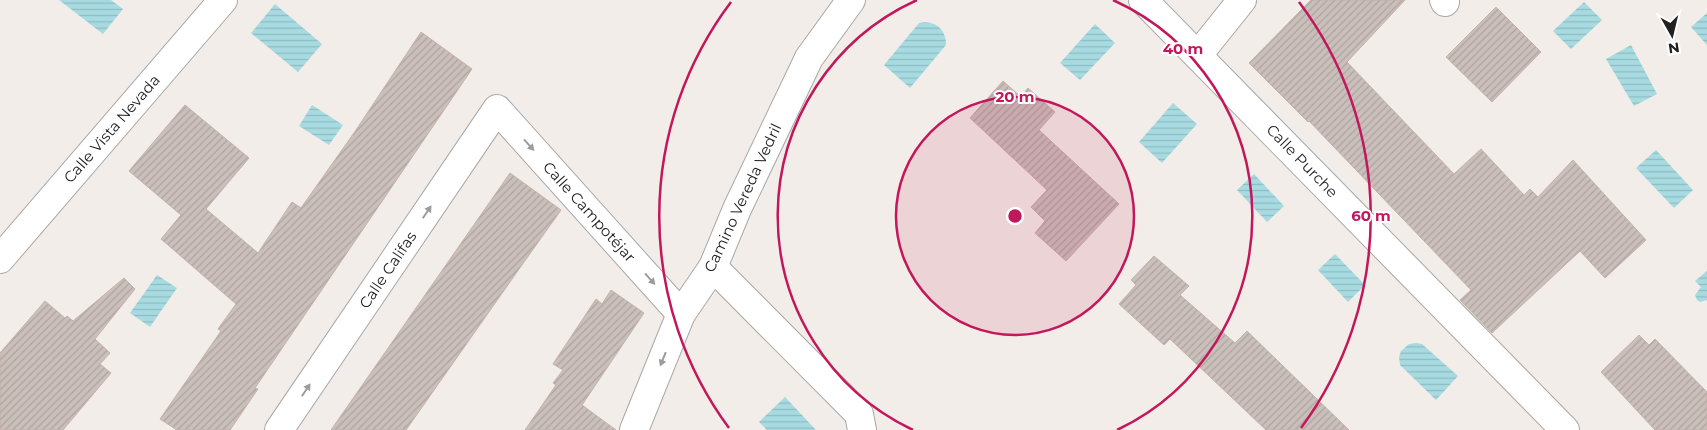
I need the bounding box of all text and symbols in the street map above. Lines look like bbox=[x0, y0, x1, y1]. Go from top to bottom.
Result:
north arrow bbox=[1647, 10, 1697, 60]
text: N bbox=[1667, 38, 1681, 58]
text: 40 m bbox=[1163, 39, 1203, 58]
street label: Calle Vista Nevada bbox=[59, 71, 164, 187]
text: 20 m bbox=[995, 87, 1035, 106]
street label: Camino Vereda Vedril bbox=[700, 120, 785, 275]
street label: Calle Purche bbox=[1263, 120, 1342, 201]
one-way arrow bbox=[524, 139, 535, 152]
street label: Calle Campotéjar bbox=[539, 157, 640, 266]
one-way arrow bbox=[422, 205, 432, 219]
text: 60 m bbox=[1351, 206, 1391, 225]
centre of rings bbox=[1006, 207, 1024, 225]
street label: Calle Califas bbox=[355, 228, 420, 312]
one-way arrow bbox=[644, 273, 656, 285]
one-way arrow bbox=[659, 352, 667, 367]
one-way arrow bbox=[302, 383, 311, 396]

